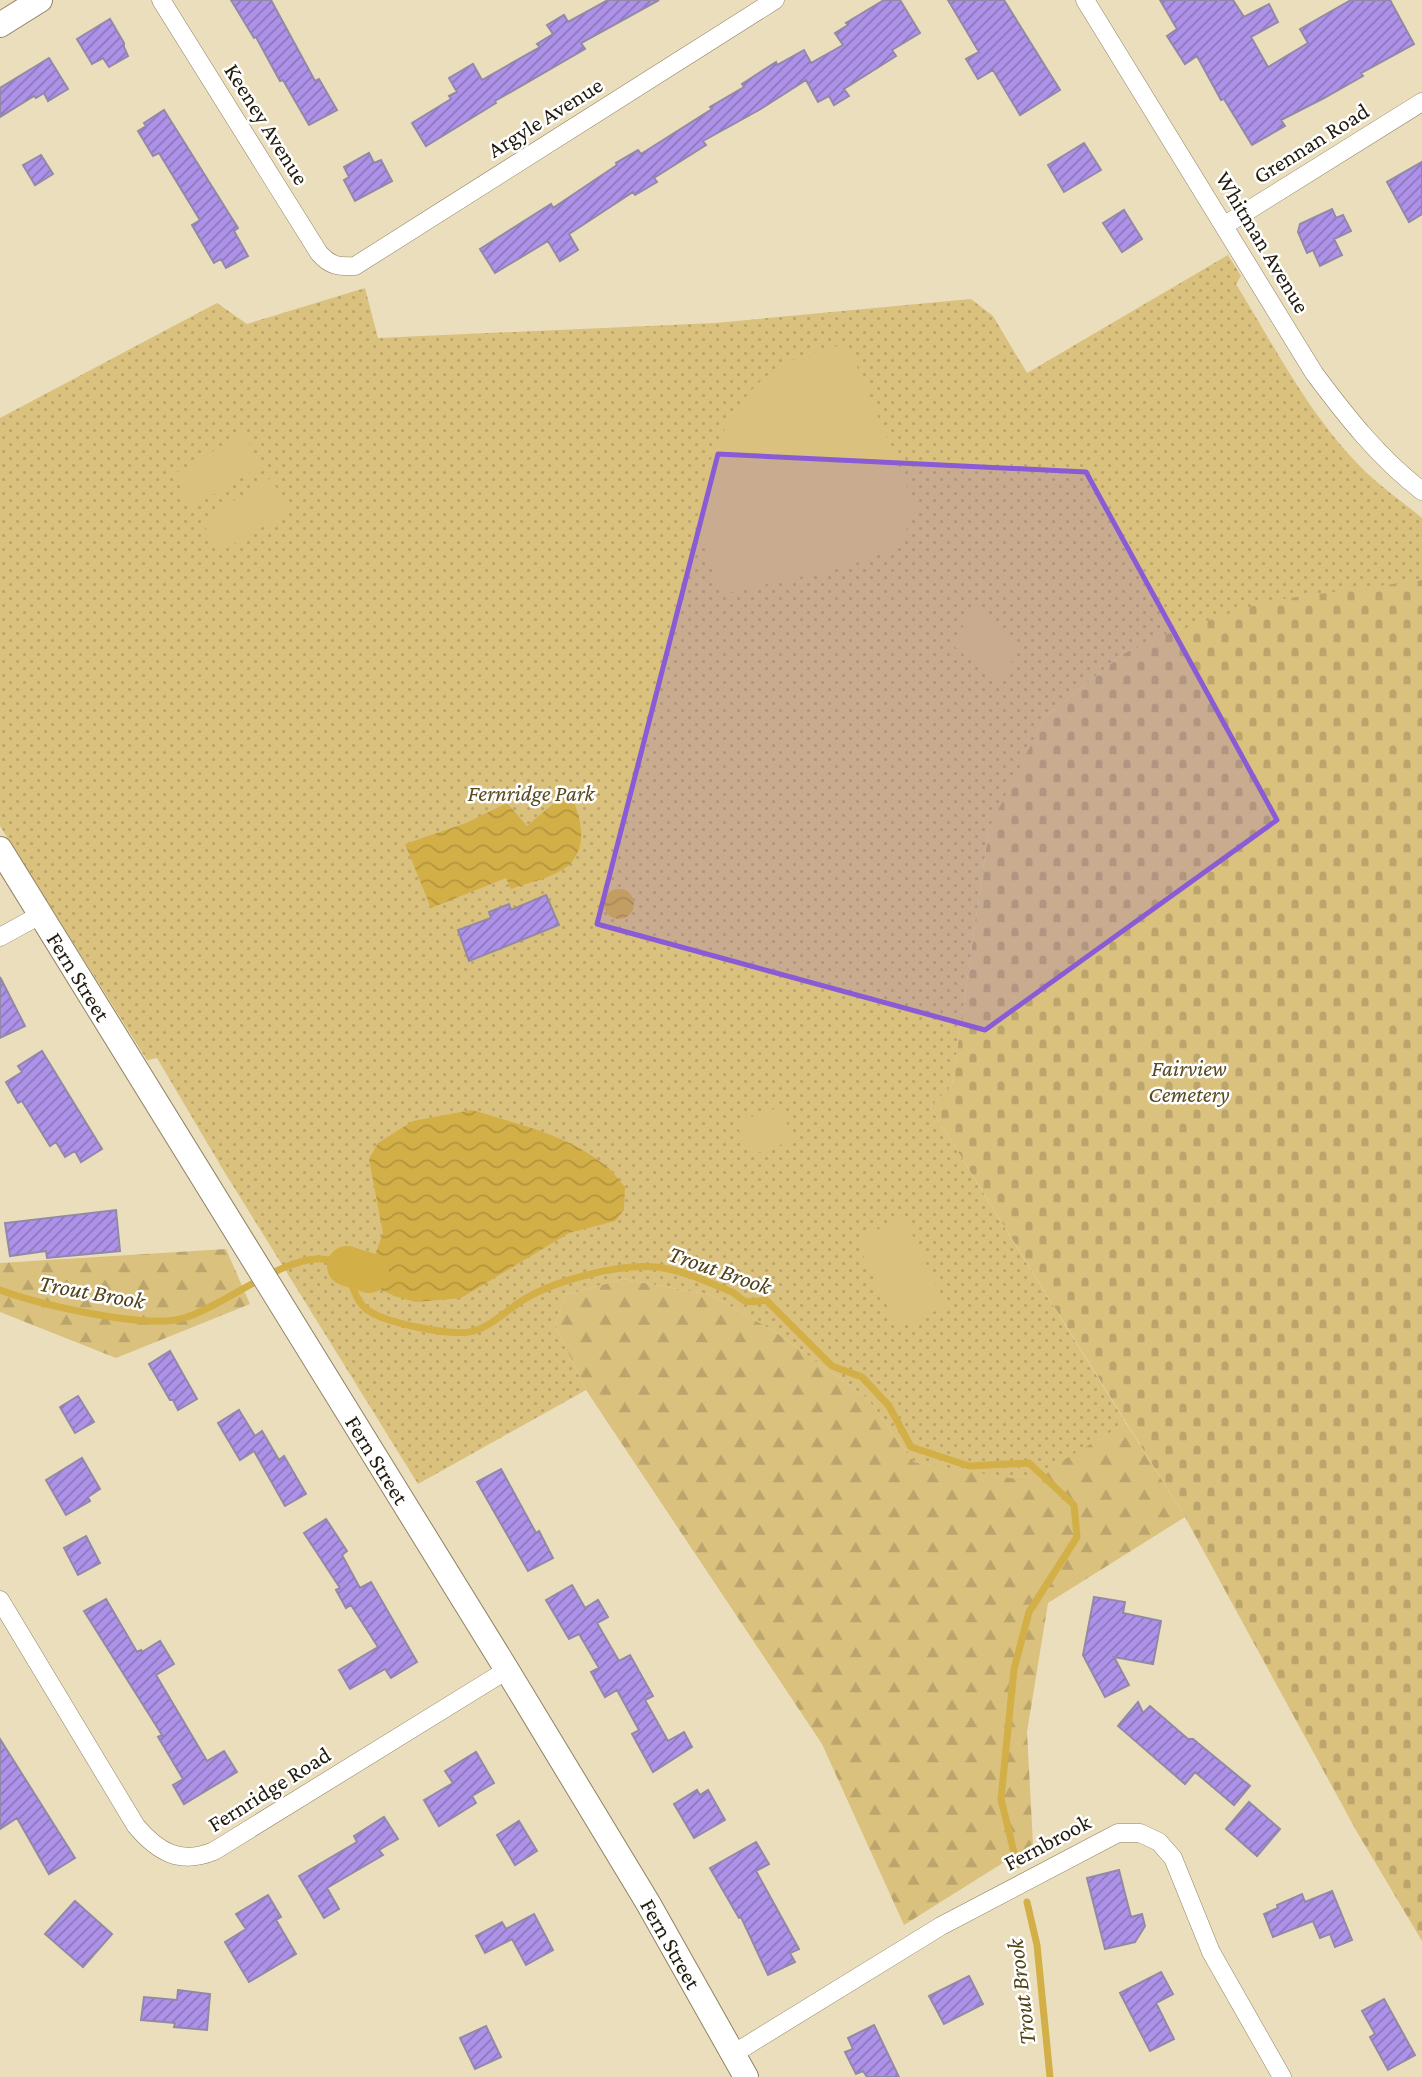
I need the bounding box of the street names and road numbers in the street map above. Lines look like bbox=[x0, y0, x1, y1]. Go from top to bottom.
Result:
street label: Keeney Avenue bbox=[219, 58, 315, 190]
street label: Argyle Avenue bbox=[483, 71, 607, 163]
street label: Grennan Road bbox=[1249, 97, 1373, 189]
street label: Whitman Avenue bbox=[1210, 166, 1316, 318]
street label: Fern Street bbox=[42, 927, 116, 1026]
street label: Fern Street bbox=[340, 1411, 415, 1509]
street label: Fernridge Road bbox=[203, 1741, 335, 1837]
street label: Fernbrook bbox=[999, 1808, 1095, 1876]
street label: Fern Street bbox=[635, 1894, 707, 1994]

